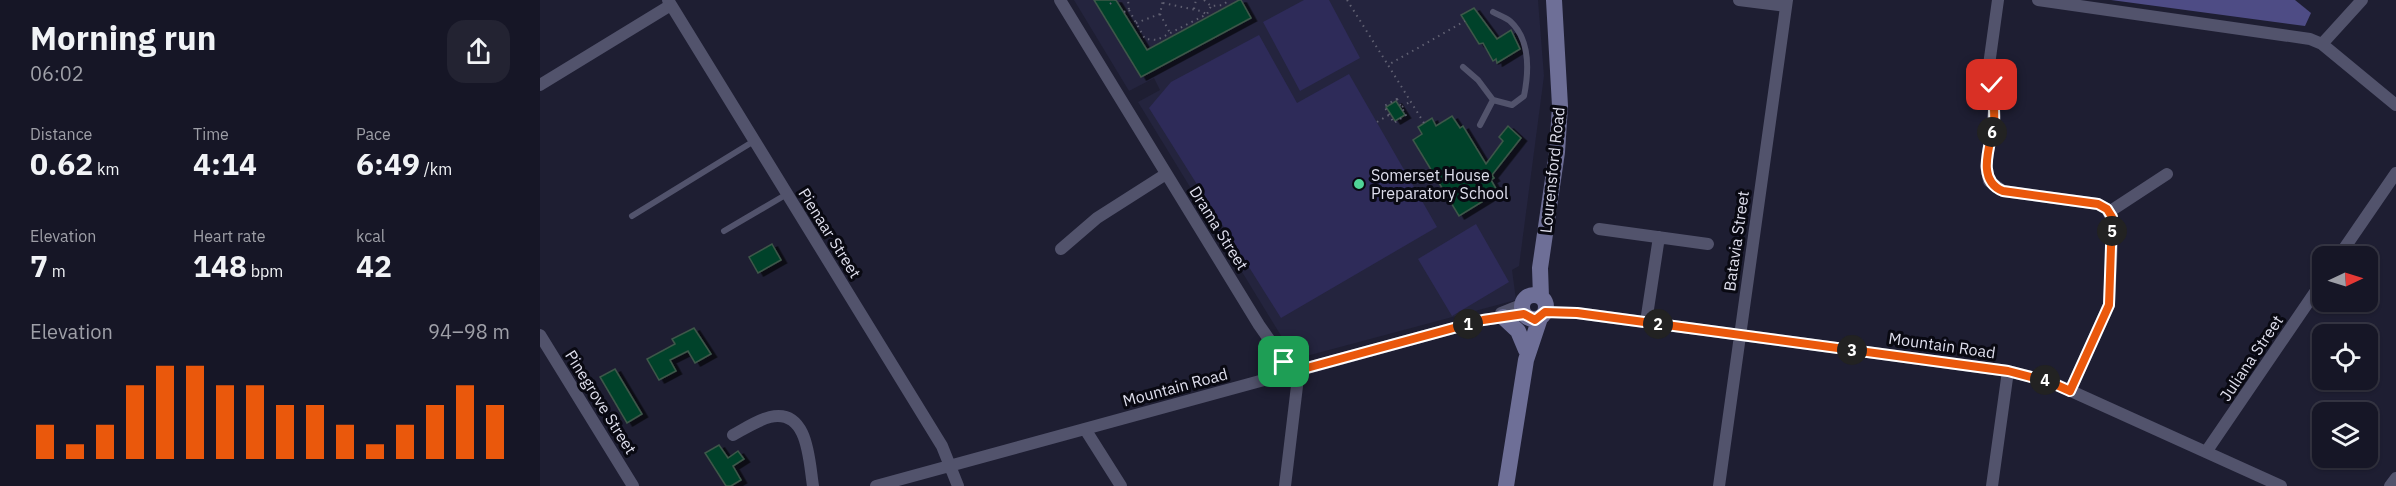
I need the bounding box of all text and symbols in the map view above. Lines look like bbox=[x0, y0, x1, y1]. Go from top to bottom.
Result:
text: Morning run bbox=[30, 16, 216, 59]
button: share bbox=[447, 20, 510, 83]
pin bbox=[1966, 59, 2017, 110]
text: 06:02 bbox=[30, 60, 84, 87]
icon: check bbox=[1975, 68, 2008, 101]
street label: Lourensford Road bbox=[1535, 106, 1569, 234]
pin: 6 bbox=[1977, 117, 2007, 147]
text: 6 bbox=[1987, 122, 1997, 142]
text: Distance bbox=[30, 124, 92, 144]
text: Time bbox=[193, 124, 229, 144]
text: Pace bbox=[356, 124, 391, 144]
text: 0.62 bbox=[30, 144, 93, 183]
text: 4:14 bbox=[193, 144, 257, 183]
text: 6:49 bbox=[356, 144, 420, 183]
text: km bbox=[93, 159, 120, 179]
text: /km bbox=[420, 159, 452, 179]
place label: Somerset House Preparatory School bbox=[1371, 165, 1508, 203]
marker: Somerset House Preparatory School bbox=[1352, 177, 1366, 191]
street label: Drama Street bbox=[1185, 182, 1253, 274]
street label: Pienaar Street bbox=[794, 184, 866, 282]
street label: Batavia Street bbox=[1719, 190, 1753, 292]
pin: 5 bbox=[2097, 216, 2127, 246]
text: 5 bbox=[2107, 221, 2117, 241]
text: Elevation bbox=[30, 226, 96, 246]
text: Heart rate bbox=[193, 226, 266, 246]
text: kcal bbox=[356, 226, 385, 246]
text: 7 bbox=[30, 246, 48, 285]
text: 148 bbox=[193, 246, 247, 285]
text: 42 bbox=[356, 246, 392, 285]
north arrow bbox=[2312, 246, 2378, 312]
map controls bbox=[2312, 246, 2378, 468]
text: m bbox=[48, 261, 66, 281]
text: bpm bbox=[247, 261, 283, 281]
pin: 1 bbox=[1453, 309, 1483, 339]
pin: 2 bbox=[1643, 309, 1673, 339]
street label: Juliana Street bbox=[2215, 311, 2287, 405]
text: 1 bbox=[1463, 314, 1473, 334]
text: 2 bbox=[1653, 314, 1663, 334]
text: Elevation bbox=[30, 318, 113, 345]
text: 94–98 m bbox=[428, 318, 510, 345]
button: locate bbox=[2312, 324, 2378, 390]
street label: Mountain Road bbox=[1887, 328, 1997, 362]
pin: 3 bbox=[1837, 335, 1867, 365]
pin bbox=[1258, 336, 1309, 387]
text: 3 bbox=[1847, 340, 1857, 360]
icon: arrive bbox=[1267, 345, 1300, 378]
street label: Pinegrove Street bbox=[561, 346, 641, 458]
street label: Mountain Road bbox=[1120, 363, 1230, 411]
pin: 4 bbox=[2030, 365, 2060, 395]
text: 4 bbox=[2040, 370, 2050, 390]
button: layers bbox=[2312, 402, 2378, 468]

